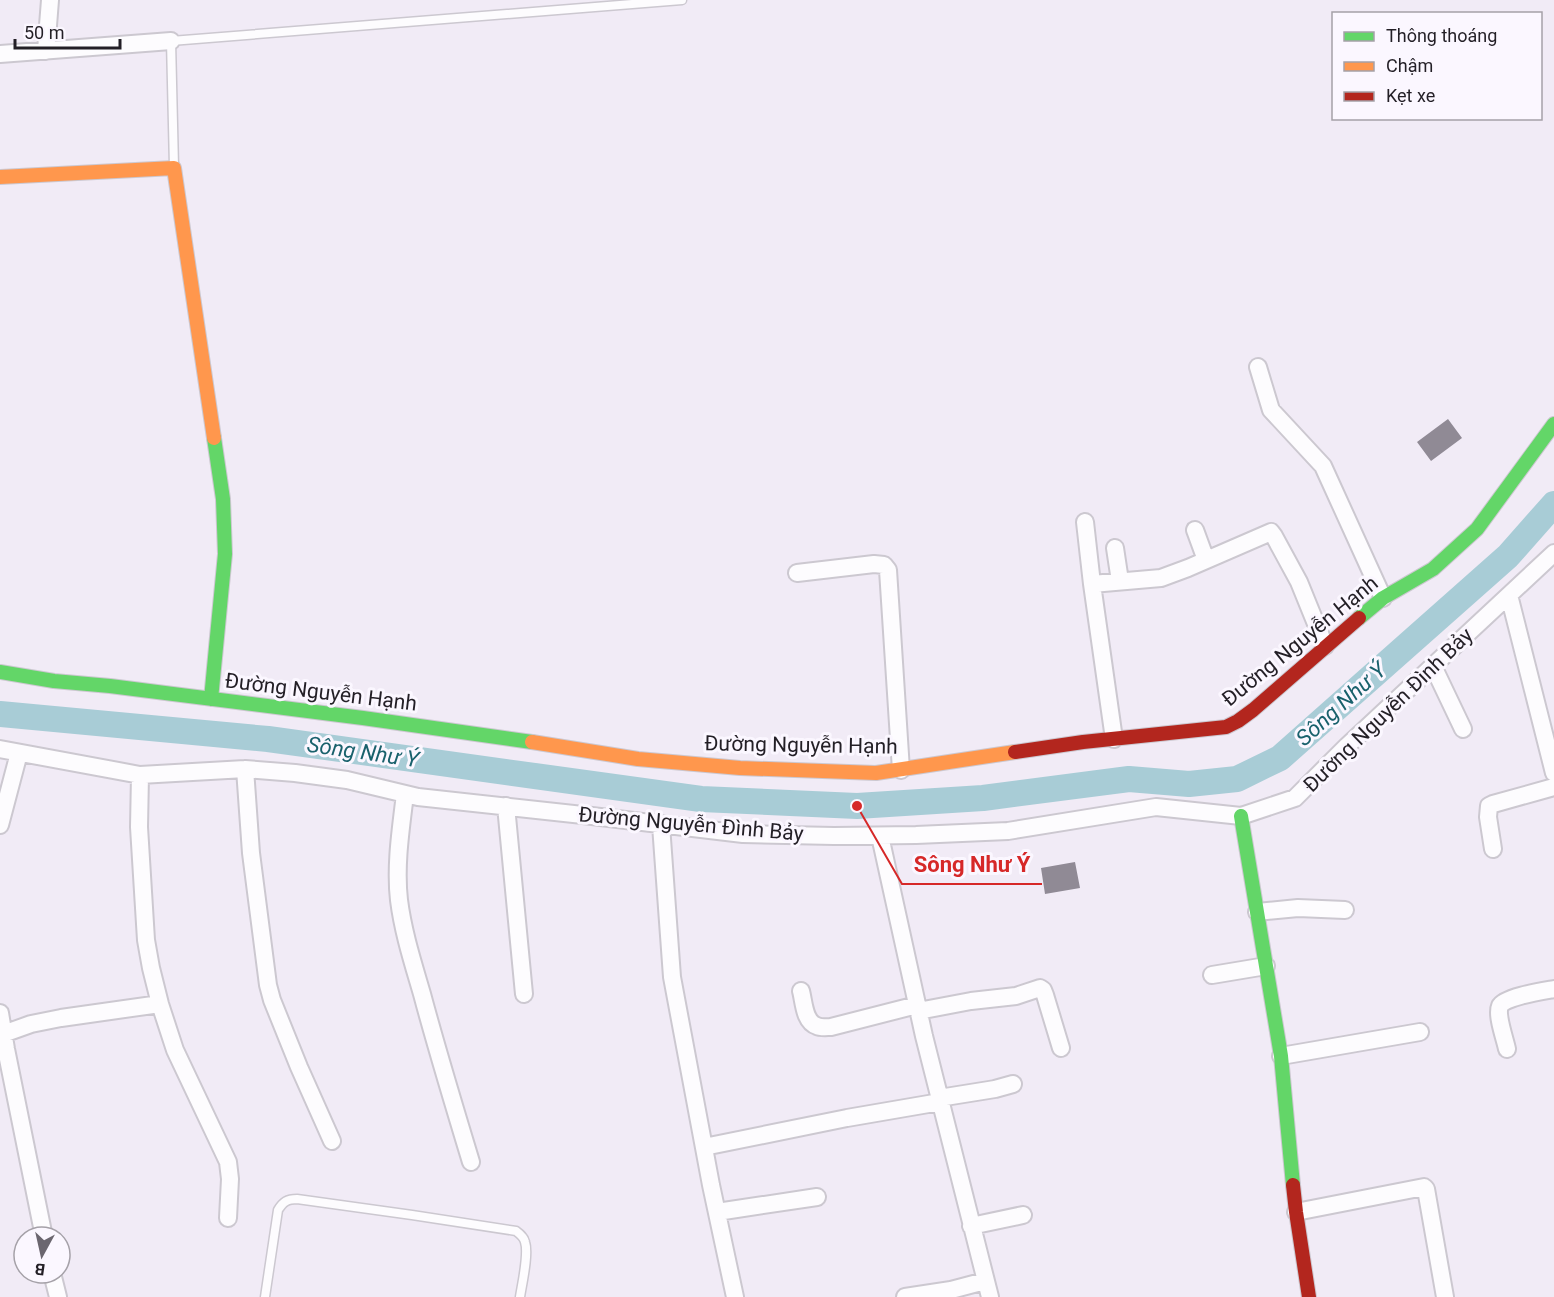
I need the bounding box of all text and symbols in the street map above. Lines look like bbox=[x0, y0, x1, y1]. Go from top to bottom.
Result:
scale bar bbox=[15, 12, 120, 50]
legend bbox=[1332, 12, 1542, 120]
text: 50 m bbox=[24, 22, 64, 43]
text: Thông thoáng bbox=[1386, 25, 1497, 46]
text: Chậm bbox=[1386, 55, 1433, 76]
text: Kẹt xe bbox=[1386, 85, 1435, 106]
street label: Đường Nguyễn Hạnh bbox=[1217, 571, 1383, 711]
street label: Đường Nguyễn Đình Bảy bbox=[1298, 623, 1478, 797]
water label: Sông Như Ý bbox=[1291, 656, 1393, 751]
street label: Đường Nguyễn Hạnh bbox=[224, 668, 418, 716]
street label: Đường Nguyễn Hạnh bbox=[704, 731, 898, 759]
water label: Sông Như Ý bbox=[306, 732, 423, 773]
street label: Đường Nguyễn Đình Bảy bbox=[578, 802, 805, 846]
callout: Sông Như Ý bbox=[902, 844, 1042, 884]
text: Sông Như Ý bbox=[914, 852, 1031, 877]
north arrow bbox=[12, 1225, 72, 1285]
text: B bbox=[34, 1259, 46, 1279]

